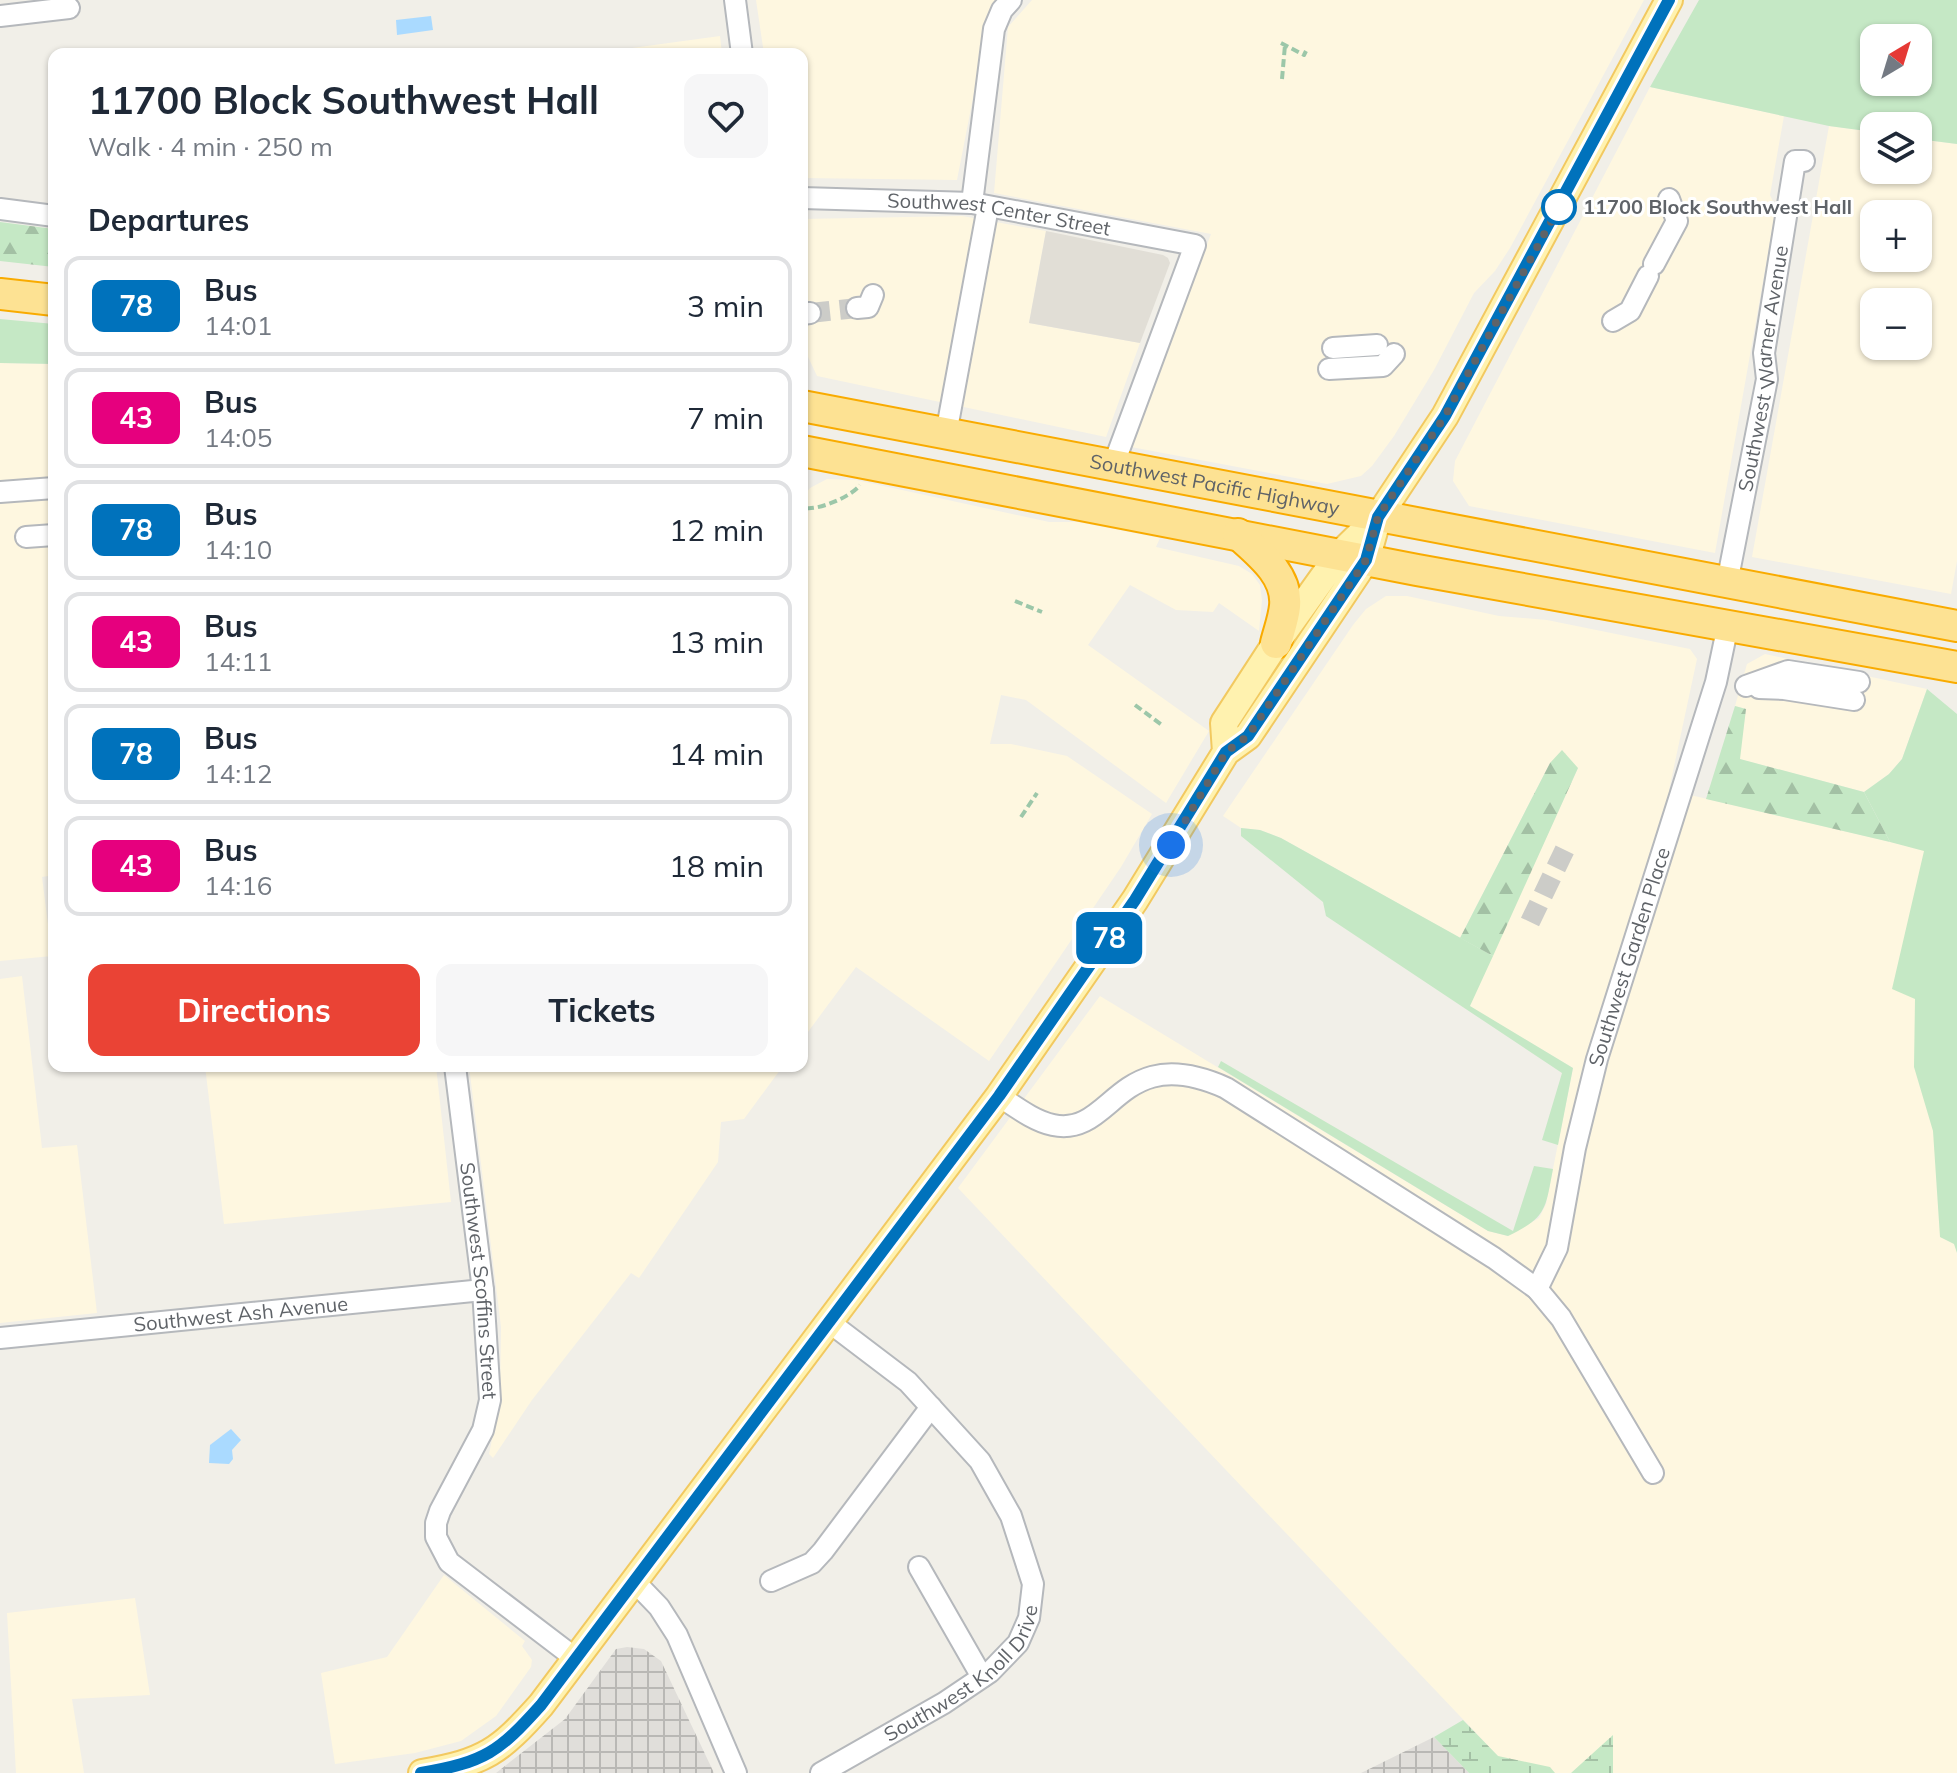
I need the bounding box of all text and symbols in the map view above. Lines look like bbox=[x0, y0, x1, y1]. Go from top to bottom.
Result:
north arrow bbox=[1860, 24, 1932, 96]
map controls bbox=[1860, 24, 1932, 360]
button: heart bbox=[684, 74, 768, 158]
text: 11700 Block Southwest Hall bbox=[88, 76, 599, 124]
button: layers bbox=[1860, 112, 1932, 184]
text: Walk · 4 min · 250 m bbox=[88, 130, 333, 163]
street label: Southwest Center Street bbox=[887, 188, 1113, 241]
marker: 11700 Block Southwest Hall bbox=[1542, 190, 1576, 224]
place label: 11700 Block Southwest Hall bbox=[1583, 194, 1852, 219]
button: + bbox=[1860, 200, 1932, 272]
text: Departures bbox=[88, 201, 249, 239]
street label: Southwest Warner Avenue bbox=[1732, 244, 1793, 494]
text: Bus bbox=[204, 271, 258, 309]
text: 3 min bbox=[687, 287, 764, 325]
text: 78 bbox=[119, 288, 153, 323]
button: − bbox=[1860, 288, 1932, 360]
text: 14:01 bbox=[204, 309, 272, 342]
text: Bus bbox=[204, 383, 258, 421]
text: 7 min bbox=[687, 399, 764, 437]
text: 43 bbox=[119, 400, 153, 435]
text: 14:05 bbox=[204, 421, 272, 454]
street label: Southwest Pacific Highway bbox=[1088, 448, 1342, 520]
text: Bus bbox=[204, 495, 258, 533]
text: 12 min bbox=[669, 511, 764, 549]
text: 78 bbox=[119, 512, 153, 547]
text: 14:10 bbox=[204, 533, 272, 566]
text: Bus bbox=[204, 607, 258, 645]
text: 13 min bbox=[669, 623, 764, 661]
text: 43 bbox=[119, 624, 153, 659]
text: 14:11 bbox=[204, 645, 272, 678]
text: Bus bbox=[204, 719, 258, 757]
text: 14 min bbox=[669, 735, 764, 773]
text: 78 bbox=[119, 736, 153, 771]
text: 14:12 bbox=[204, 757, 272, 790]
your location bbox=[1151, 825, 1191, 865]
text: Bus bbox=[204, 831, 258, 869]
street label: Southwest Garden Place bbox=[1583, 844, 1675, 1069]
text: 18 min bbox=[669, 847, 764, 885]
text: 43 bbox=[119, 848, 153, 883]
text: 14:16 bbox=[204, 869, 272, 902]
line badge: 78 bbox=[1073, 912, 1145, 964]
text: 78 bbox=[1092, 920, 1126, 955]
button: Directions bbox=[88, 964, 420, 1056]
button: Tickets bbox=[436, 964, 768, 1056]
street label: Southwest Scoffins Street bbox=[455, 1161, 503, 1400]
street label: Southwest Ash Avenue bbox=[132, 1290, 349, 1337]
street label: Southwest Knoll Drive bbox=[879, 1604, 1042, 1747]

